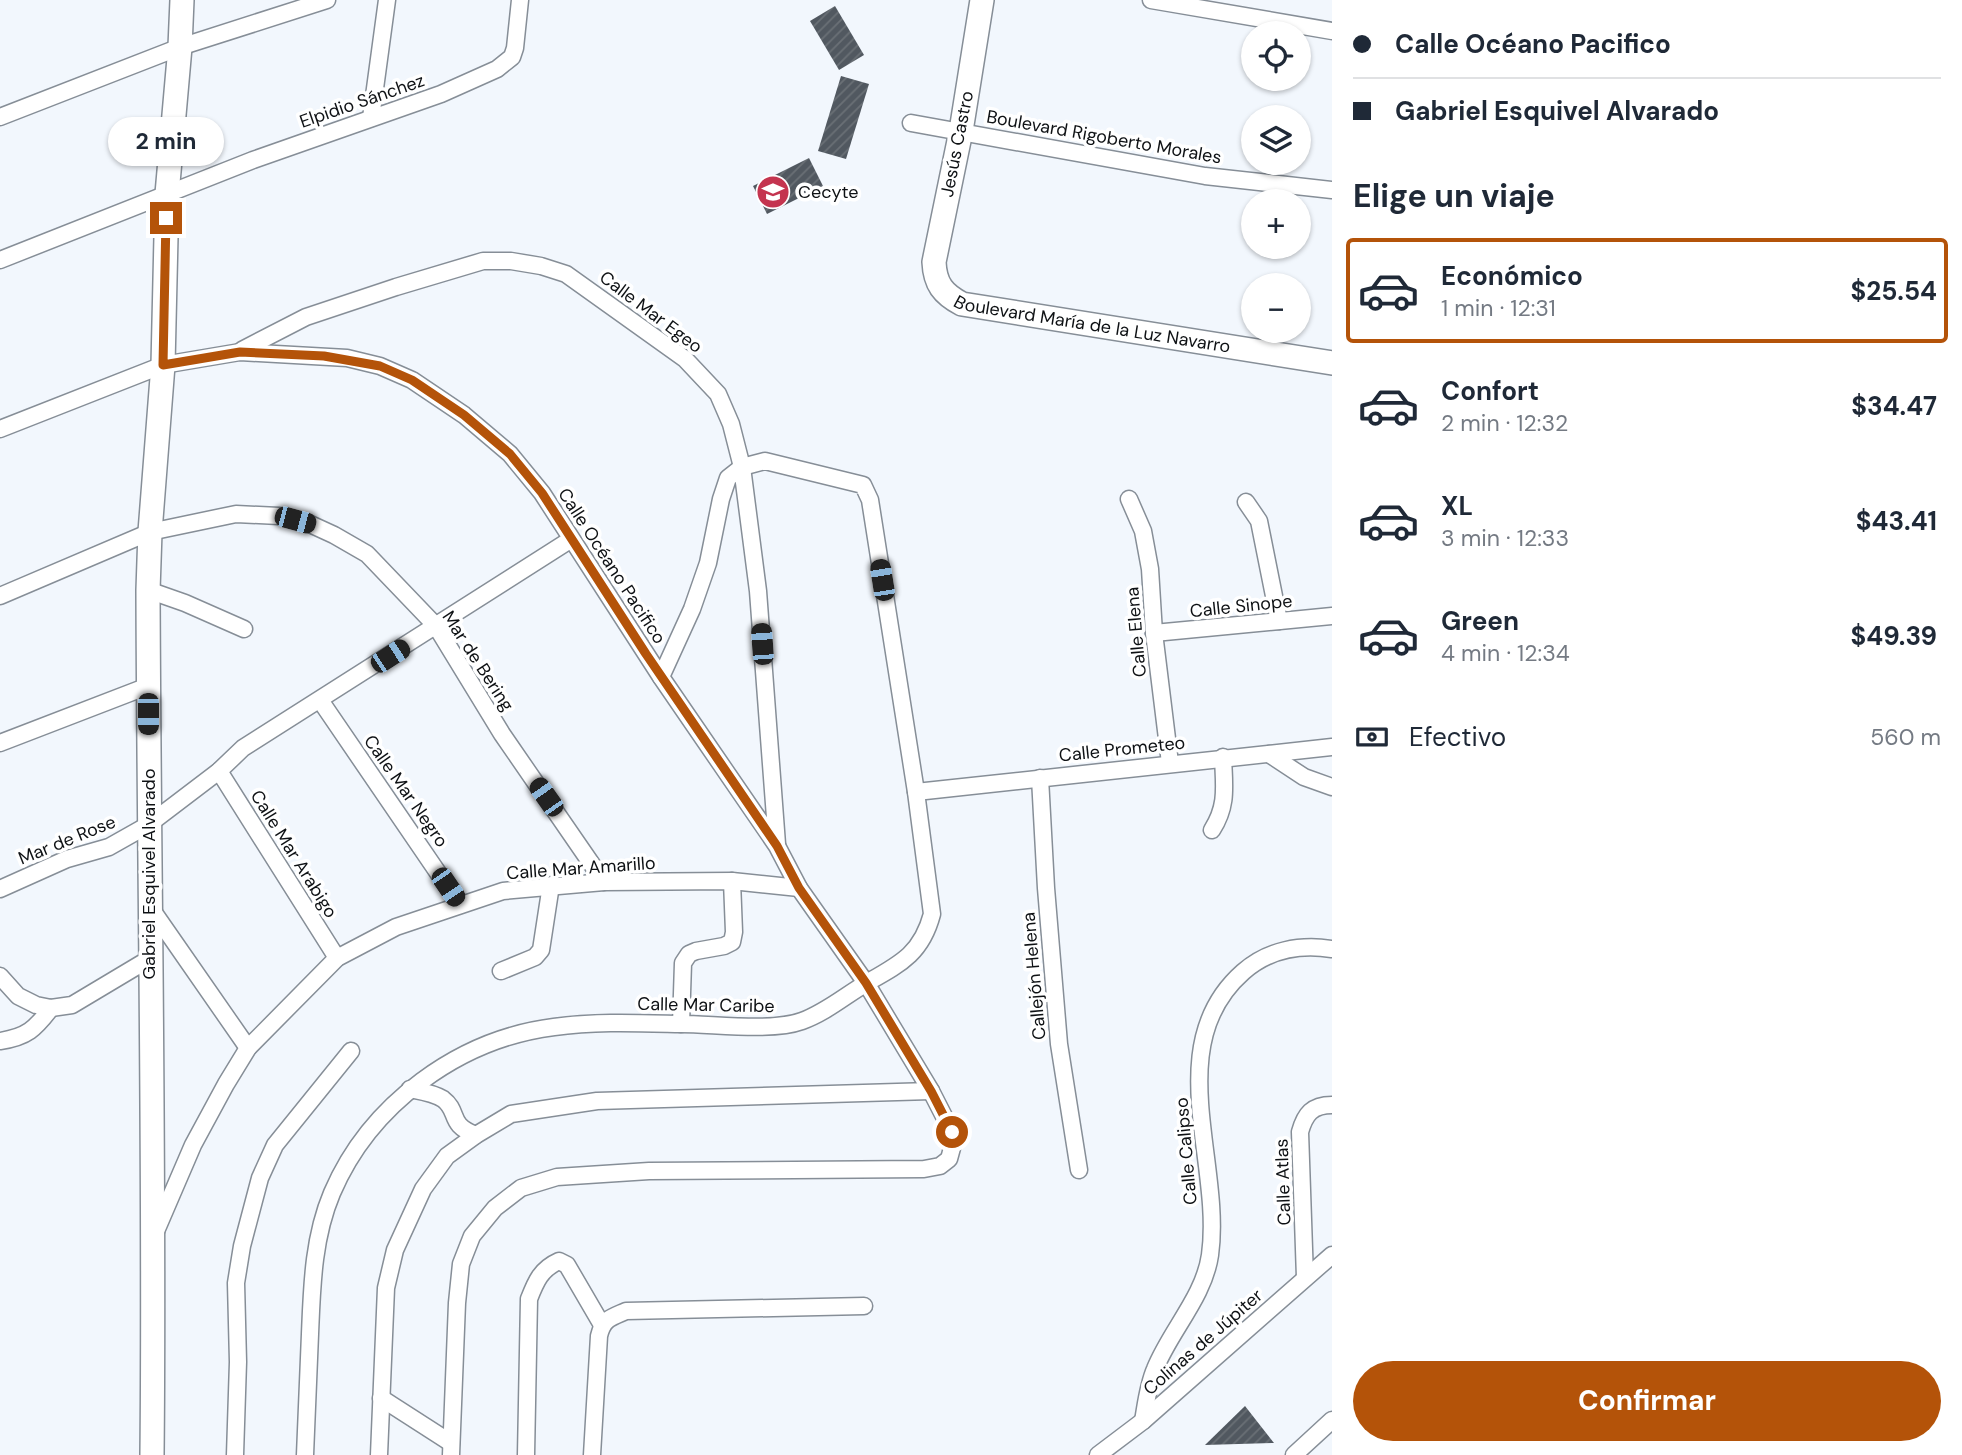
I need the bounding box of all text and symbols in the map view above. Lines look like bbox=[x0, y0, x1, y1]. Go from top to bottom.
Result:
map controls bbox=[1241, 21, 1311, 343]
button: locate bbox=[1241, 21, 1311, 91]
text: Calle Océano Pacifico bbox=[1395, 27, 1671, 61]
street label: Elpidio Sánchez bbox=[296, 68, 428, 134]
street label: Jesús Castro bbox=[935, 89, 979, 199]
text: Gabriel Esquivel Alvarado bbox=[1395, 94, 1719, 128]
street label: Boulevard Rigoberto Morales bbox=[985, 104, 1223, 170]
button: layers bbox=[1241, 105, 1311, 175]
callout: 2 min bbox=[108, 116, 224, 166]
text: 2 min bbox=[136, 126, 196, 156]
school or university icon: Cecyte bbox=[754, 173, 792, 211]
text: Elige un viaje bbox=[1353, 175, 1555, 217]
place label: Cecyte bbox=[798, 180, 858, 204]
button: + bbox=[1241, 189, 1311, 259]
route end bbox=[150, 202, 182, 234]
icon: car bbox=[1357, 259, 1420, 322]
text: Económico bbox=[1441, 259, 1583, 293]
street label: Calle Mar Egeo bbox=[595, 265, 707, 359]
button: − bbox=[1241, 273, 1311, 343]
text: $25.54 bbox=[1850, 274, 1937, 308]
street label: Boulevard María de la Luz Navarro bbox=[949, 290, 1232, 359]
text: 1 min · 12:31 bbox=[1441, 293, 1556, 323]
icon: car bbox=[1357, 374, 1420, 437]
text: Confort bbox=[1441, 374, 1539, 408]
text: $34.47 bbox=[1851, 389, 1937, 423]
text: 2 min · 12:32 bbox=[1441, 408, 1568, 438]
street label: Calle Océano Pacifico bbox=[553, 483, 671, 649]
icon: car bbox=[1357, 489, 1420, 552]
text: XL bbox=[1441, 489, 1473, 523]
car bbox=[272, 504, 319, 536]
text: $43.41 bbox=[1856, 504, 1937, 538]
text: 3 min · 12:33 bbox=[1441, 523, 1569, 553]
car bbox=[869, 558, 896, 602]
street label: Calle Elena bbox=[1120, 586, 1152, 678]
street label: Calle Sinope bbox=[1189, 589, 1293, 623]
icon: car bbox=[1357, 604, 1420, 667]
text: Green bbox=[1441, 604, 1519, 638]
street label: Mar de Bering bbox=[437, 606, 519, 716]
text: $49.39 bbox=[1851, 619, 1937, 653]
car bbox=[751, 622, 774, 666]
car bbox=[367, 636, 414, 676]
text: 4 min · 12:34 bbox=[1441, 638, 1570, 668]
car bbox=[138, 693, 159, 735]
icon: cash bbox=[1353, 718, 1391, 756]
text: Efectivo bbox=[1409, 720, 1506, 754]
text: 560 m bbox=[1870, 722, 1941, 752]
street label: Calle Mar Negro bbox=[358, 730, 454, 852]
street label: Calle Prometeo bbox=[1058, 730, 1186, 768]
street label: Gabriel Esquivel Alvarado bbox=[137, 768, 161, 980]
car bbox=[526, 774, 567, 820]
street label: Calle Mar Arabigo bbox=[245, 786, 343, 922]
street label: Mar de Rose bbox=[15, 810, 119, 870]
street label: Calle Mar Amarillo bbox=[506, 851, 656, 885]
car bbox=[428, 864, 469, 910]
street label: Callejón Helena bbox=[1016, 911, 1052, 1041]
street label: Calle Mar Caribe bbox=[637, 992, 775, 1018]
street label: Calle Calipso bbox=[1169, 1096, 1203, 1206]
route start bbox=[936, 1116, 968, 1148]
street label: Calle Atlas bbox=[1269, 1138, 1297, 1226]
street label: Colinas de Júpiter bbox=[1138, 1283, 1268, 1401]
button: Confirmar bbox=[1353, 1361, 1941, 1441]

